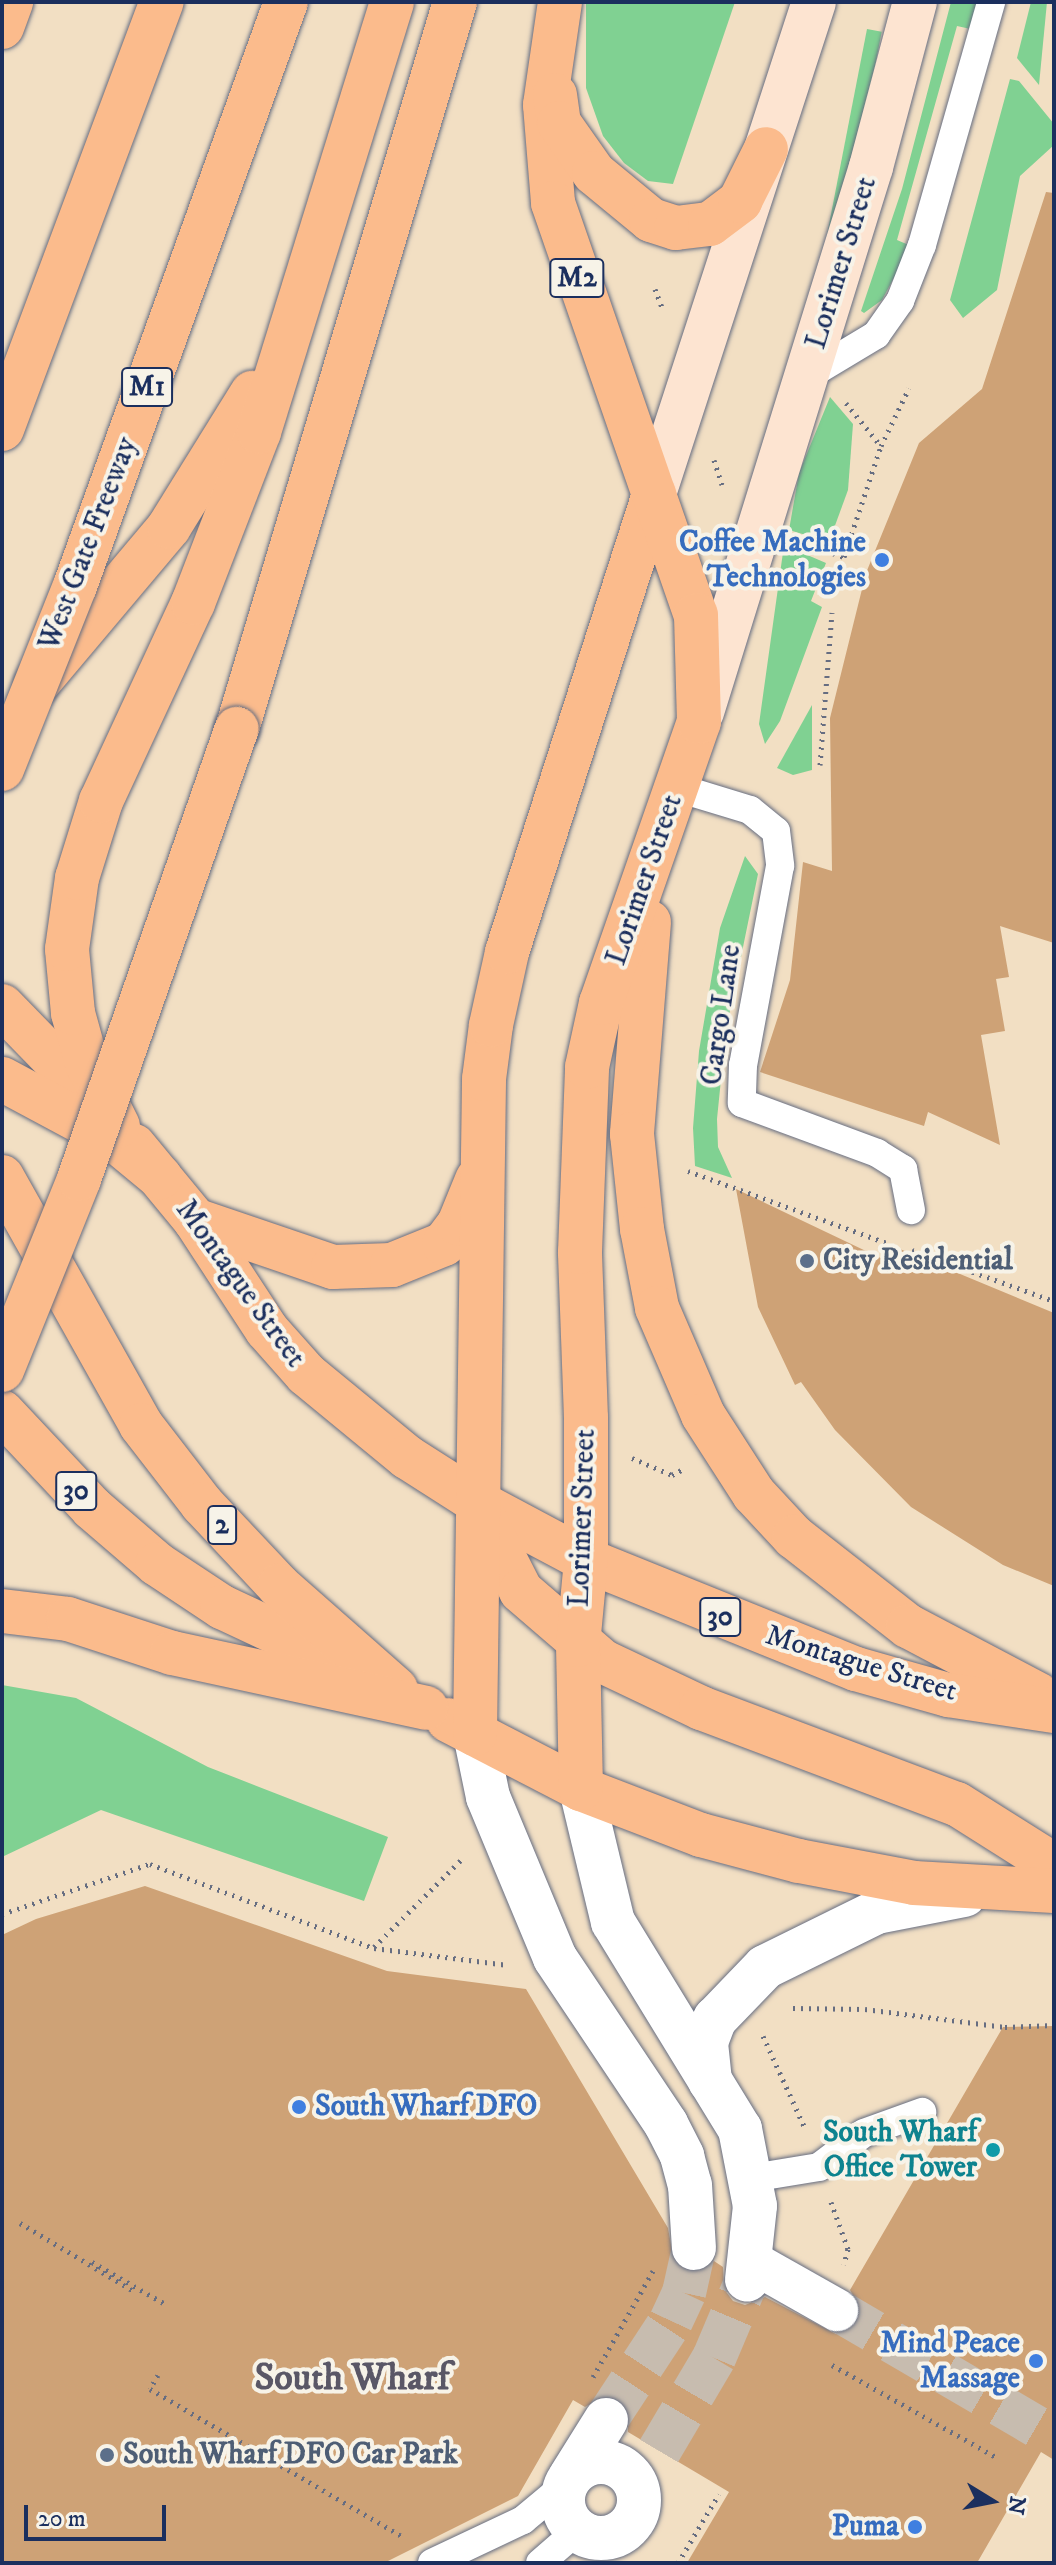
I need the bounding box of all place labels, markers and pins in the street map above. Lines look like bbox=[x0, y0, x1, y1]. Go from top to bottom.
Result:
place label: Coffee Machine Technologies bbox=[679, 525, 866, 596]
marker: Coffee Machine Technologies bbox=[873, 551, 891, 569]
place label: City Residential bbox=[823, 1243, 1013, 1279]
marker: City Residential bbox=[798, 1252, 816, 1270]
place label: South Wharf DFO bbox=[315, 2089, 537, 2125]
marker: South Wharf DFO bbox=[290, 2098, 308, 2116]
place label: South Wharf Office Tower bbox=[823, 2115, 977, 2186]
marker: South Wharf Office Tower bbox=[984, 2141, 1002, 2159]
place label: Mind Peace Massage bbox=[880, 2326, 1020, 2396]
marker: Mind Peace Massage bbox=[1027, 2352, 1045, 2370]
place label: South Wharf DFO Car Park bbox=[123, 2437, 458, 2473]
marker: South Wharf DFO Car Park bbox=[98, 2446, 116, 2464]
place label: Puma bbox=[832, 2509, 899, 2545]
marker: Puma bbox=[906, 2518, 924, 2536]

